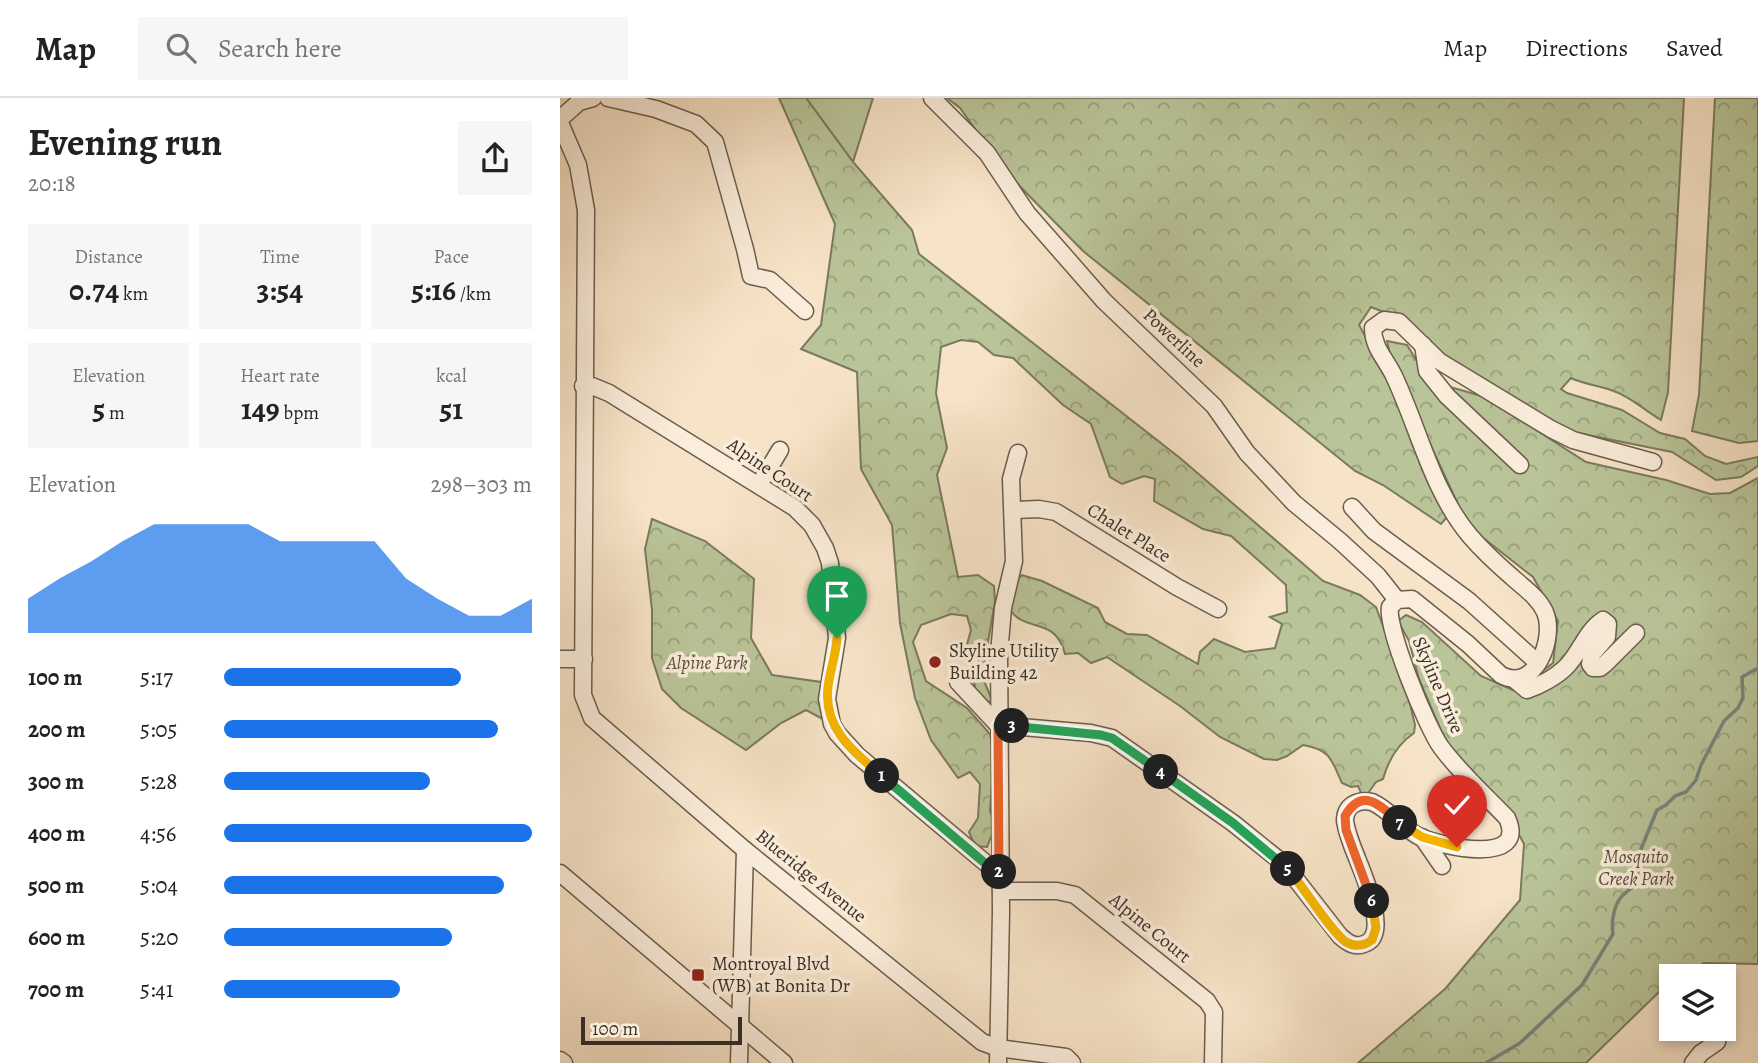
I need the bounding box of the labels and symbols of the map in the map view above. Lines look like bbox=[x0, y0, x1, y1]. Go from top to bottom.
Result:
street label: Powerline bbox=[1137, 302, 1211, 374]
street label: Alpine Court bbox=[721, 431, 818, 508]
street label: Chalet Place bbox=[1082, 497, 1176, 569]
pin bbox=[807, 566, 867, 638]
street label: Skyline Drive bbox=[1406, 632, 1470, 738]
place label: Skyline Utility Building 42 bbox=[949, 638, 1059, 686]
park label: Alpine Park bbox=[665, 650, 748, 676]
marker: Skyline Utility Building 42 bbox=[927, 654, 943, 670]
pin: 3 bbox=[994, 708, 1030, 744]
pin: 4 bbox=[1144, 754, 1178, 790]
pin: 1 bbox=[864, 758, 900, 794]
pin bbox=[1427, 775, 1487, 847]
pin: 7 bbox=[1382, 806, 1418, 840]
street label: Blueridge Avenue bbox=[750, 823, 872, 929]
park label: Mosquito Creek Park bbox=[1598, 844, 1674, 892]
pin: 5 bbox=[1270, 852, 1306, 886]
pin: 2 bbox=[982, 854, 1017, 890]
pin: 6 bbox=[1354, 884, 1390, 918]
street label: Alpine Court bbox=[1103, 886, 1196, 969]
place label: Montroyal Blvd (WB) at Bonita Dr bbox=[712, 951, 850, 999]
marker: Montroyal Blvd (WB) at Bonita Dr bbox=[690, 967, 706, 983]
scale bar bbox=[581, 1014, 742, 1046]

